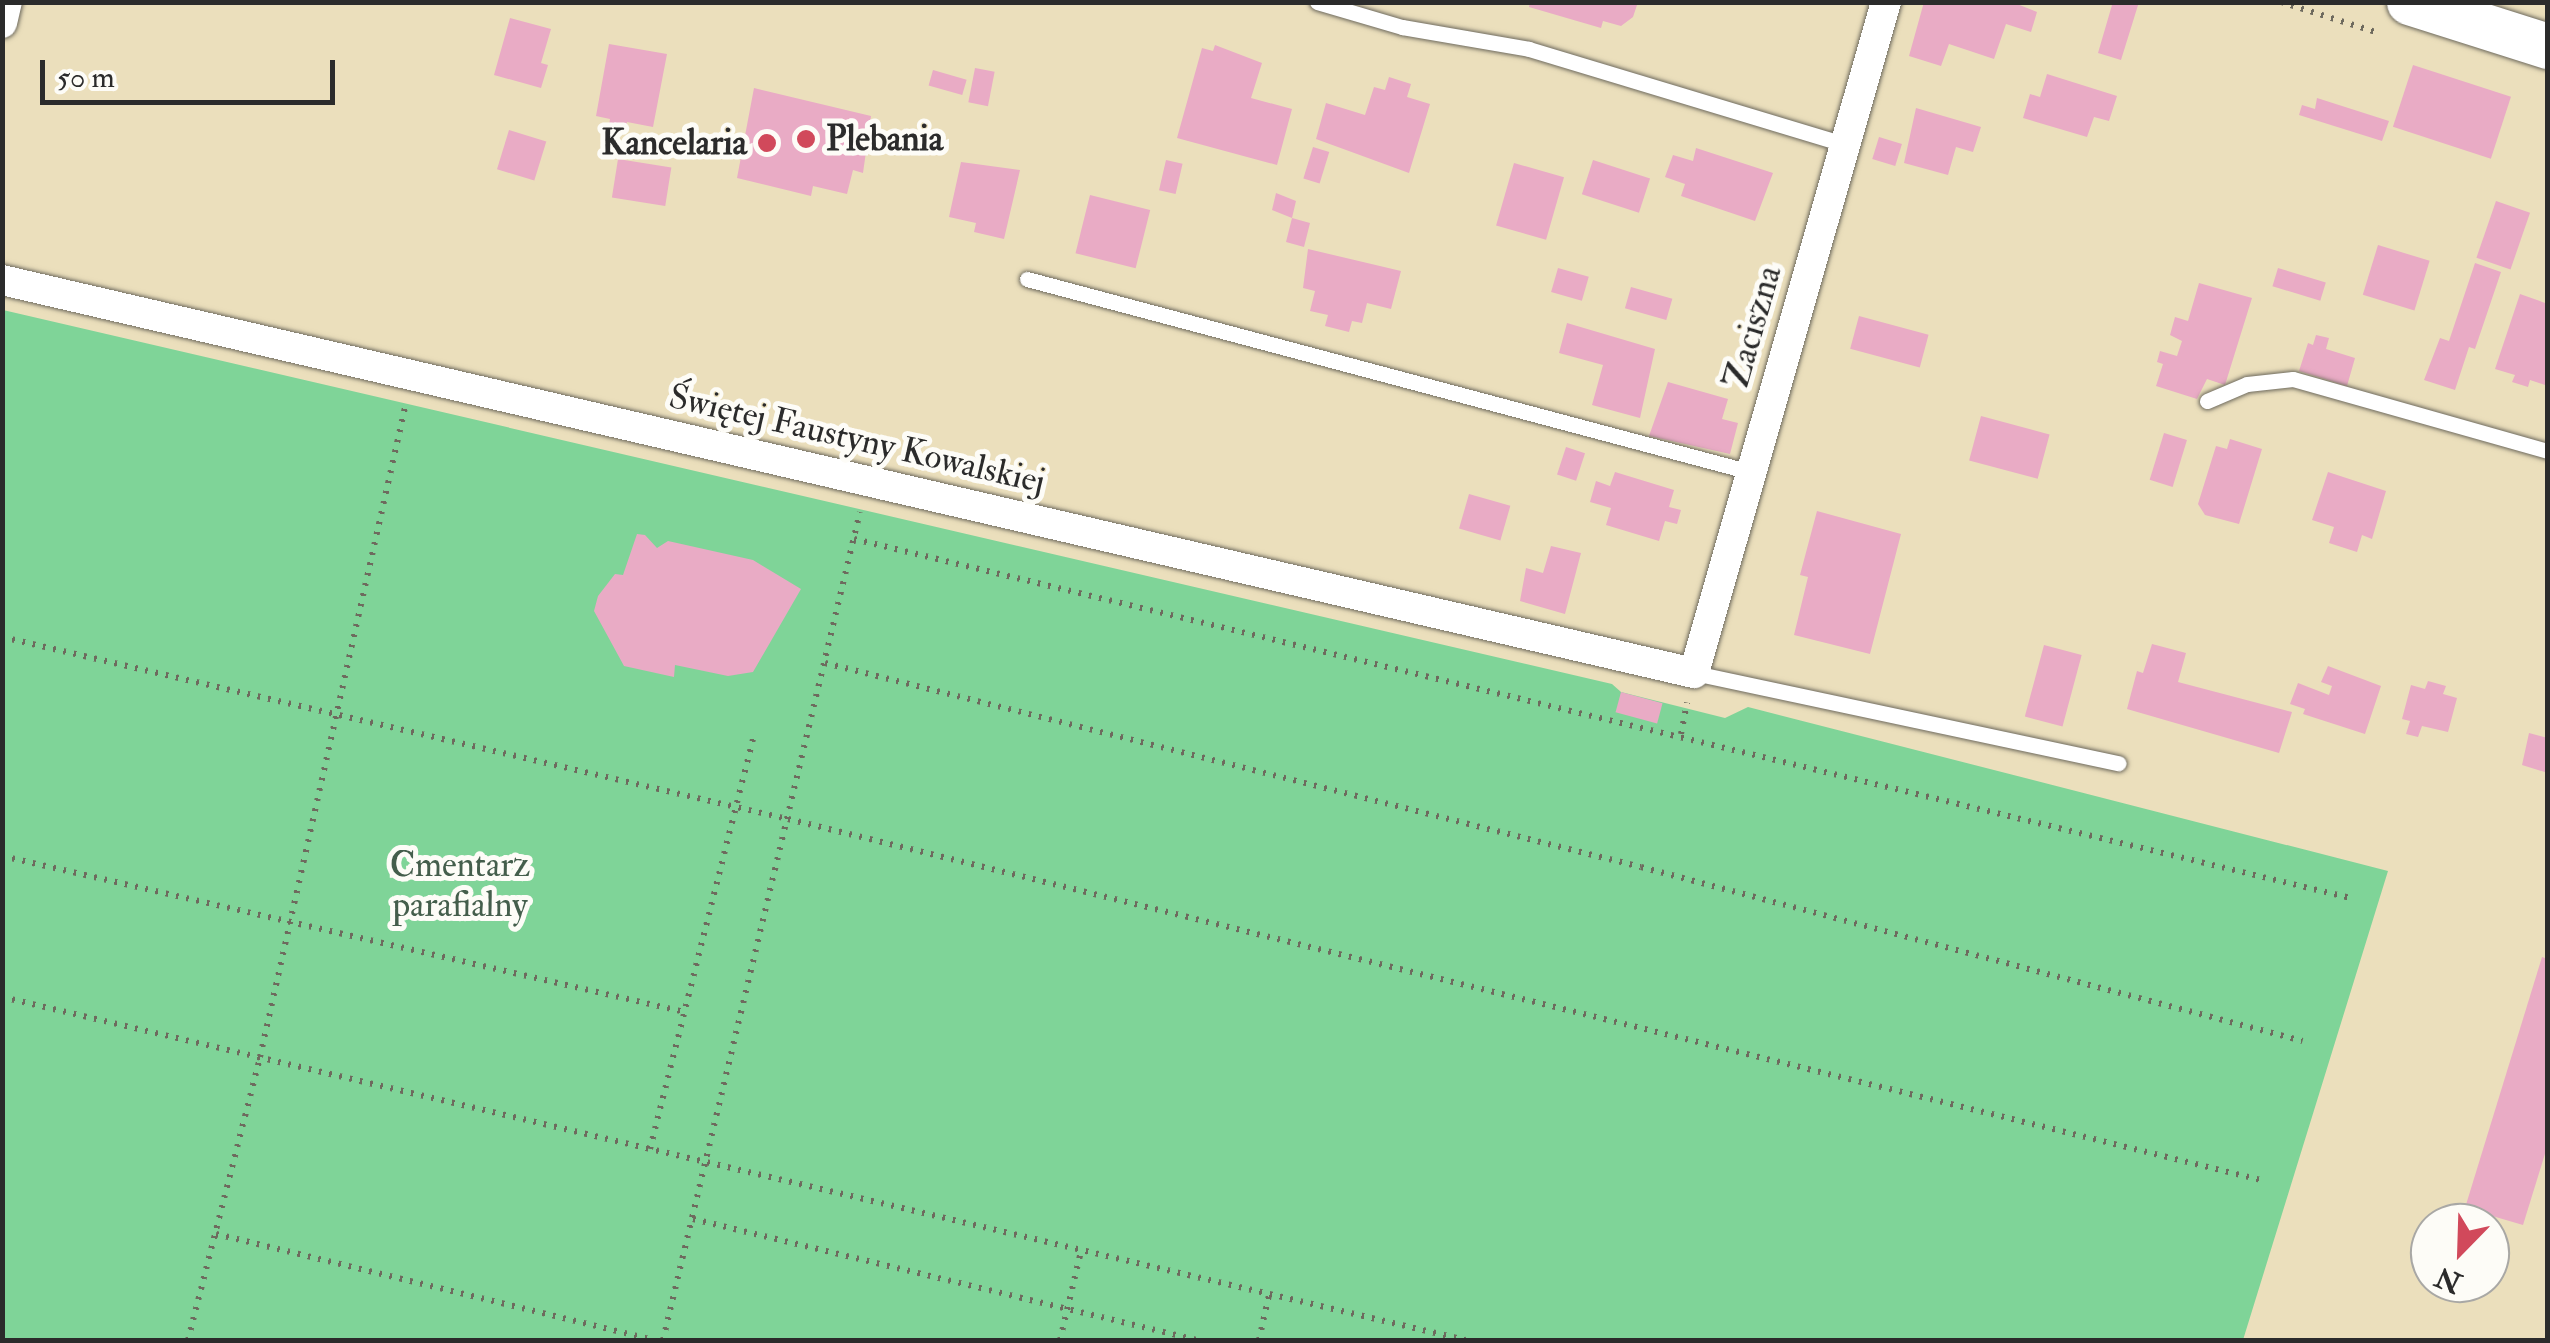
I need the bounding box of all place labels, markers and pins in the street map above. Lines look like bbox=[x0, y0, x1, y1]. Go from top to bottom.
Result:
place label: Plebania bbox=[826, 118, 943, 160]
place label: Kancelaria bbox=[601, 122, 747, 164]
marker: Plebania bbox=[795, 128, 817, 150]
marker: Kancelaria bbox=[756, 132, 778, 154]

